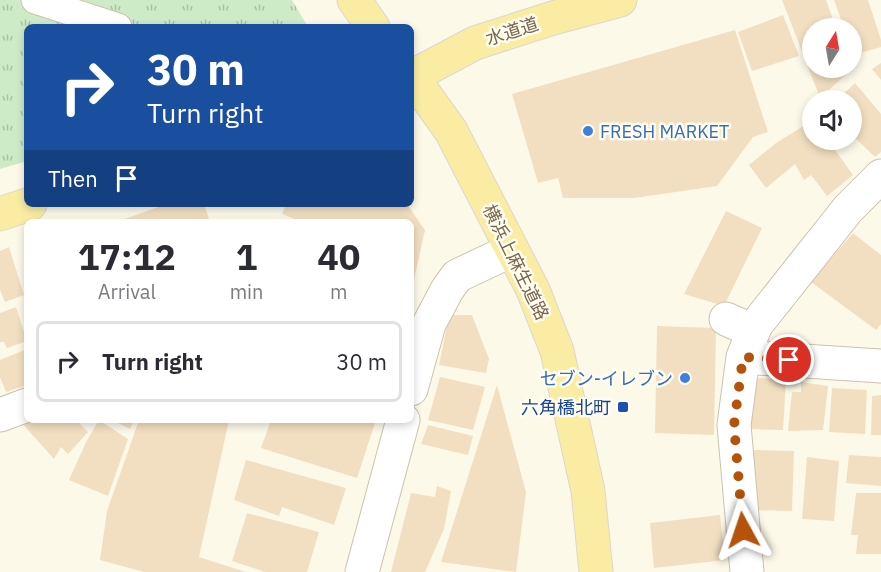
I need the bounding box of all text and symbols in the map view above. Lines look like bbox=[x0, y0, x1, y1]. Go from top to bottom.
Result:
street label: 水道道 bbox=[483, 12, 541, 50]
north arrow bbox=[802, 18, 862, 78]
map controls bbox=[802, 18, 862, 150]
text: 30 m bbox=[147, 42, 245, 97]
icon: right bbox=[48, 48, 126, 126]
button: sound bbox=[802, 90, 862, 150]
text: Turn right bbox=[147, 95, 264, 130]
place label: FRESH MARKET bbox=[600, 120, 729, 143]
marker: FRESH MARKET bbox=[581, 124, 595, 138]
icon: arrive bbox=[110, 162, 143, 195]
text: Then bbox=[48, 164, 98, 193]
street label: 横浜上麻生道路 bbox=[478, 200, 554, 324]
text: 17:12 bbox=[78, 233, 176, 280]
text: 1 bbox=[236, 233, 257, 280]
text: 40 bbox=[317, 233, 360, 280]
text: Arrival bbox=[98, 278, 156, 305]
text: min bbox=[230, 278, 263, 305]
text: m bbox=[330, 278, 347, 305]
pin bbox=[763, 334, 814, 385]
icon: arrive bbox=[772, 343, 805, 376]
icon: right bbox=[51, 345, 84, 378]
text: Turn right bbox=[102, 347, 203, 376]
text: 30 m bbox=[336, 347, 387, 376]
place label: セブン-イレブン bbox=[540, 367, 673, 390]
marker: セブン-イレブン bbox=[678, 371, 692, 385]
place label: 六角橋北町 bbox=[521, 396, 611, 419]
marker: 六角橋北町 bbox=[616, 400, 630, 414]
position arrow bbox=[711, 498, 775, 562]

